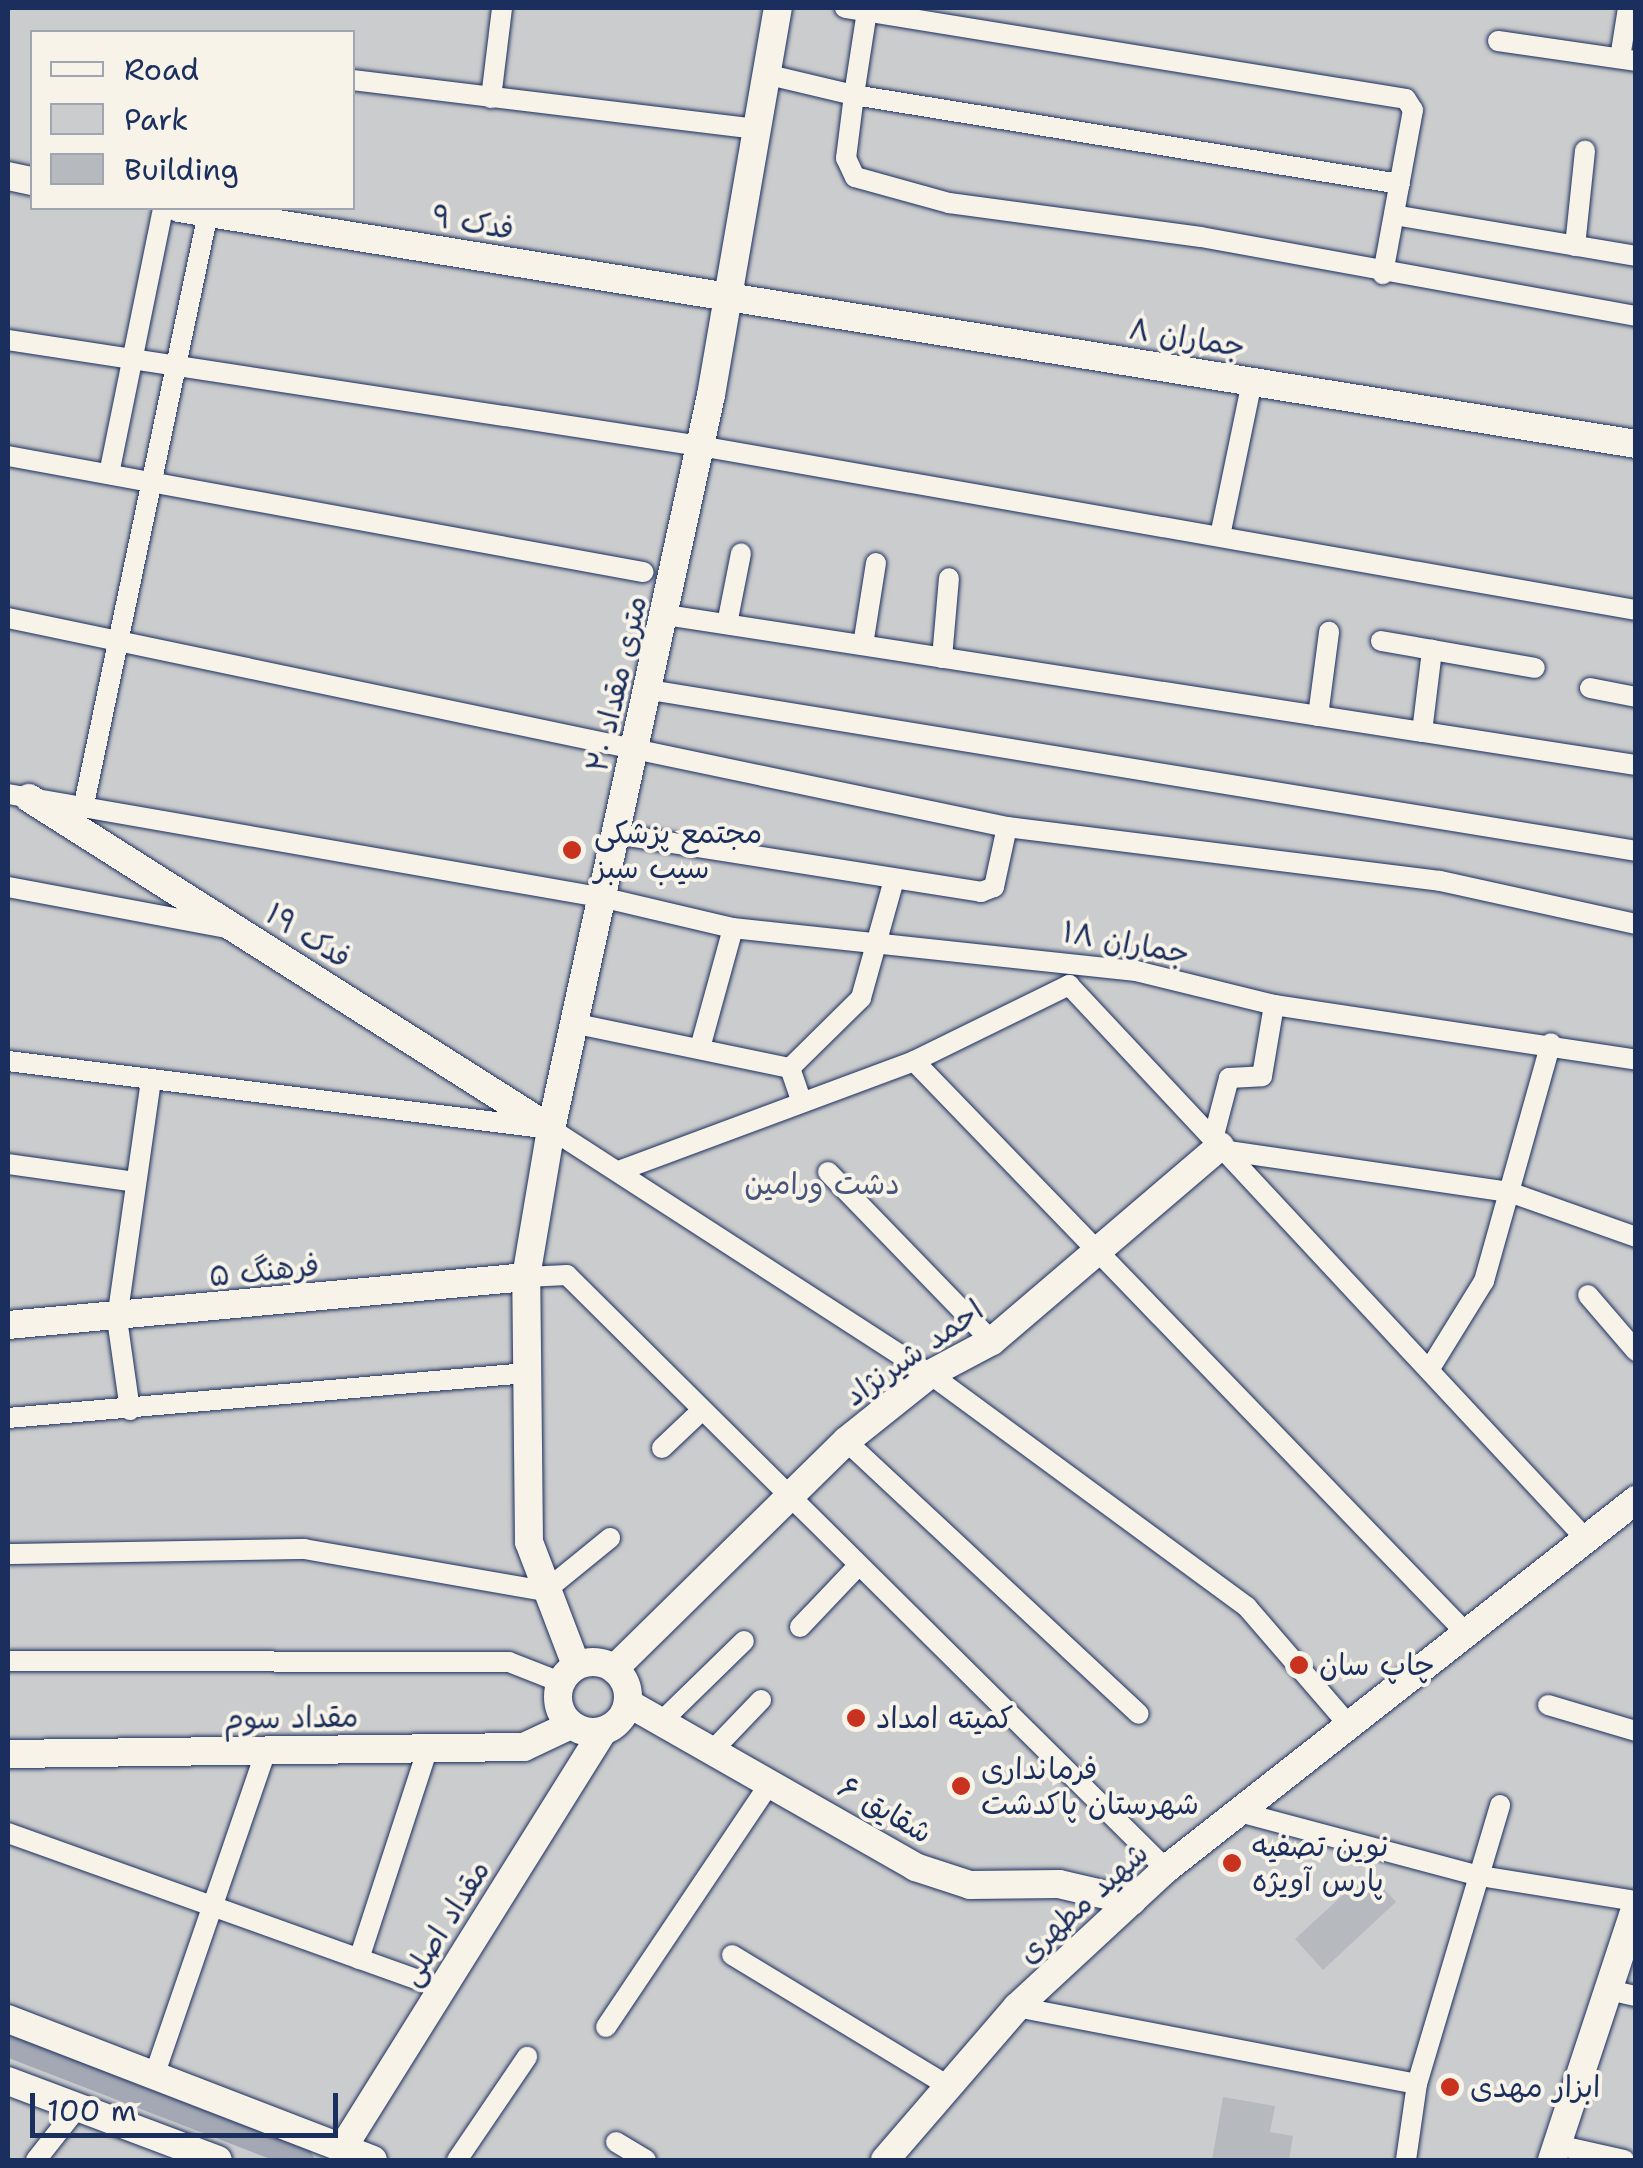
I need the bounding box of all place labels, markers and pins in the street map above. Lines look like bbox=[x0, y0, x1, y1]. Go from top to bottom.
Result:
place label: مجتمع پزشکی سیب سبز bbox=[594, 815, 762, 886]
marker: مجتمع پزشکی سیب سبز bbox=[559, 837, 585, 863]
place label: چاپ سان bbox=[1319, 1647, 1435, 1683]
marker: چاپ سان bbox=[1288, 1654, 1310, 1676]
place label: کمیته امداد bbox=[876, 1700, 1014, 1736]
marker: کمیته امداد bbox=[845, 1707, 867, 1729]
place label: فرمانداری شهرستان پاکدشت bbox=[981, 1751, 1199, 1822]
marker: فرمانداری شهرستان پاکدشت bbox=[950, 1775, 972, 1797]
place label: نوین تصفیه پارس آویژه bbox=[1252, 1828, 1388, 1898]
marker: نوین تصفیه پارس آویژه bbox=[1221, 1852, 1243, 1874]
place label: ابزار مهدی bbox=[1470, 2069, 1600, 2105]
marker: ابزار مهدی bbox=[1439, 2076, 1461, 2098]

